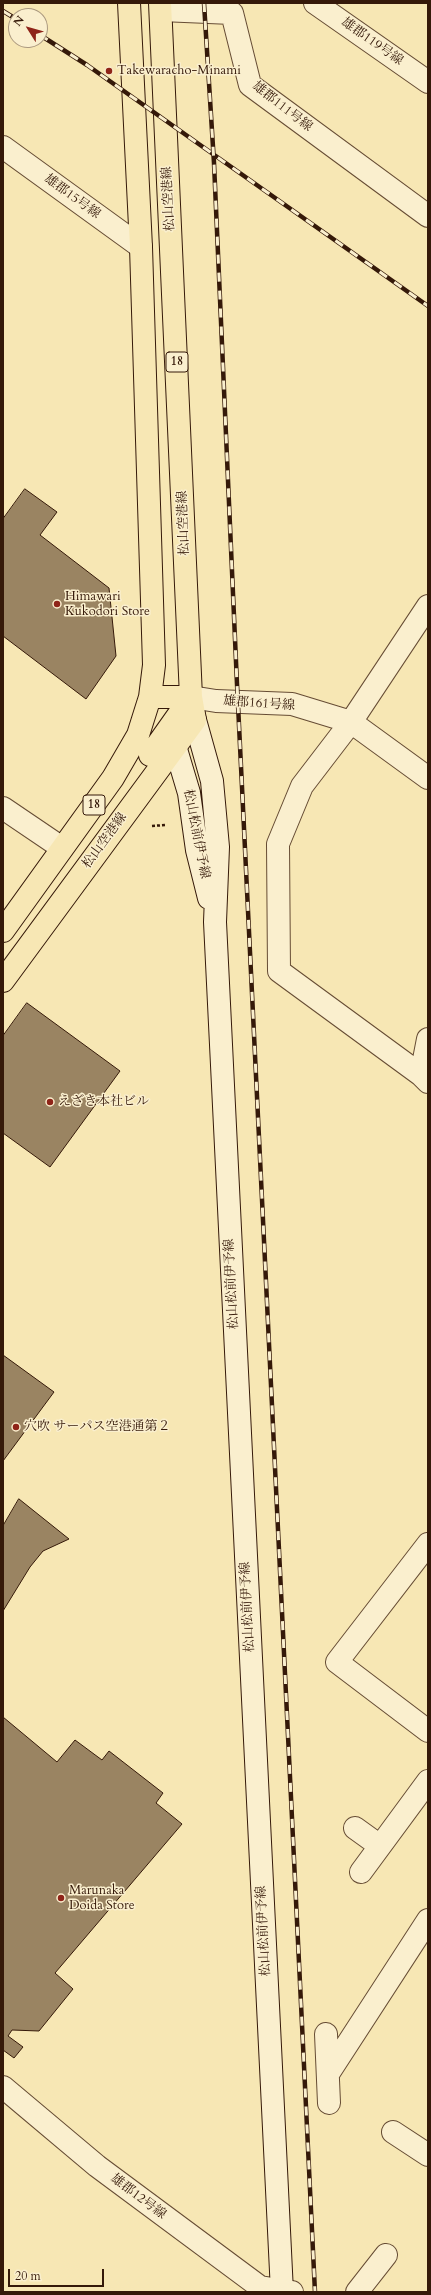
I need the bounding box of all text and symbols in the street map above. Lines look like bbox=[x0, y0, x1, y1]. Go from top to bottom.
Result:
north arrow bbox=[8, 8, 48, 48]
text: N bbox=[10, 13, 28, 29]
street label: 雄郡119号線 bbox=[338, 15, 406, 69]
place label: Takewaracho-Minami bbox=[117, 63, 241, 79]
marker: Takewaracho-Minami bbox=[104, 66, 114, 76]
street label: 雄郡111号線 bbox=[249, 79, 315, 135]
street label: 松山空港線 bbox=[160, 166, 178, 232]
street label: 雄郡15号線 bbox=[41, 171, 103, 223]
road number: 18 bbox=[166, 352, 188, 372]
street label: 松山空港線 bbox=[175, 490, 193, 556]
place label: Himawari Kukodori Store bbox=[65, 589, 150, 620]
marker: Himawari Kukodori Store bbox=[52, 599, 62, 609]
street label: 雄郡161号線 bbox=[223, 694, 295, 714]
street label: 松山松前伊予線 bbox=[180, 788, 212, 880]
road number: 18 bbox=[83, 795, 105, 815]
street label: 松山空港線 bbox=[80, 810, 130, 872]
place label: えざき本社ビル bbox=[58, 1094, 149, 1110]
marker: えざき本社ビル bbox=[45, 1097, 55, 1107]
street label: 松山松前伊予線 bbox=[222, 1238, 242, 1330]
place label: 穴吹 サーパス空港通第２ bbox=[24, 1419, 170, 1435]
marker: 穴吹 サーパス空港通第２ bbox=[11, 1422, 21, 1432]
street label: 松山松前伊予線 bbox=[238, 1561, 258, 1653]
place label: Marunaka Doida Store bbox=[69, 1883, 135, 1914]
street label: 松山松前伊予線 bbox=[254, 1885, 274, 1977]
marker: Marunaka Doida Store bbox=[56, 1893, 66, 1903]
street label: 雄郡12号線 bbox=[107, 2171, 169, 2223]
scale bar bbox=[10, 2261, 106, 2287]
text: 20 m bbox=[15, 2268, 41, 2284]

